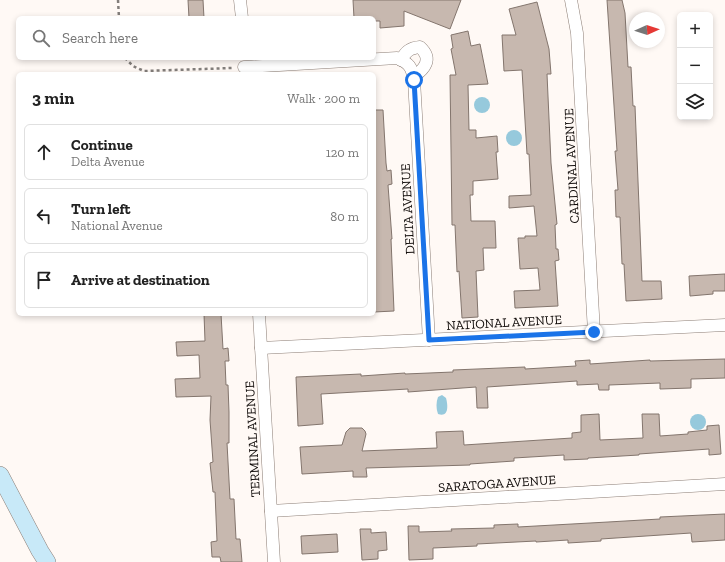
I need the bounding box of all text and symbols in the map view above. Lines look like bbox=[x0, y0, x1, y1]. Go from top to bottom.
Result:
north arrow bbox=[629, 12, 665, 48]
map controls bbox=[677, 12, 713, 120]
button: + bbox=[677, 12, 713, 48]
search box bbox=[16, 16, 376, 60]
icon: search bbox=[30, 27, 52, 49]
text: Search here bbox=[62, 29, 138, 47]
button: − bbox=[677, 48, 713, 84]
route start bbox=[405, 71, 423, 89]
button: layers bbox=[677, 84, 713, 120]
text: 3 min bbox=[32, 88, 74, 108]
text: Walk · 200 m bbox=[287, 91, 360, 106]
street label: CARDINAL AVENUE bbox=[561, 108, 582, 224]
text: Continue bbox=[71, 136, 133, 154]
icon: ahead bbox=[33, 141, 55, 163]
text: 120 m bbox=[326, 145, 359, 160]
text: Delta Avenue bbox=[71, 154, 145, 169]
street label: DELTA AVENUE bbox=[398, 163, 417, 255]
text: Turn left bbox=[71, 200, 131, 218]
icon: left bbox=[33, 205, 55, 227]
text: 80 m bbox=[330, 209, 359, 224]
text: National Avenue bbox=[71, 218, 163, 233]
icon: arrive bbox=[33, 269, 55, 291]
text: Arrive at destination bbox=[71, 271, 210, 289]
street label: NATIONAL AVENUE bbox=[446, 312, 563, 333]
route end bbox=[585, 323, 603, 341]
street label: TERMINAL AVENUE bbox=[242, 380, 263, 498]
street label: SARATOGA AVENUE bbox=[438, 472, 557, 495]

